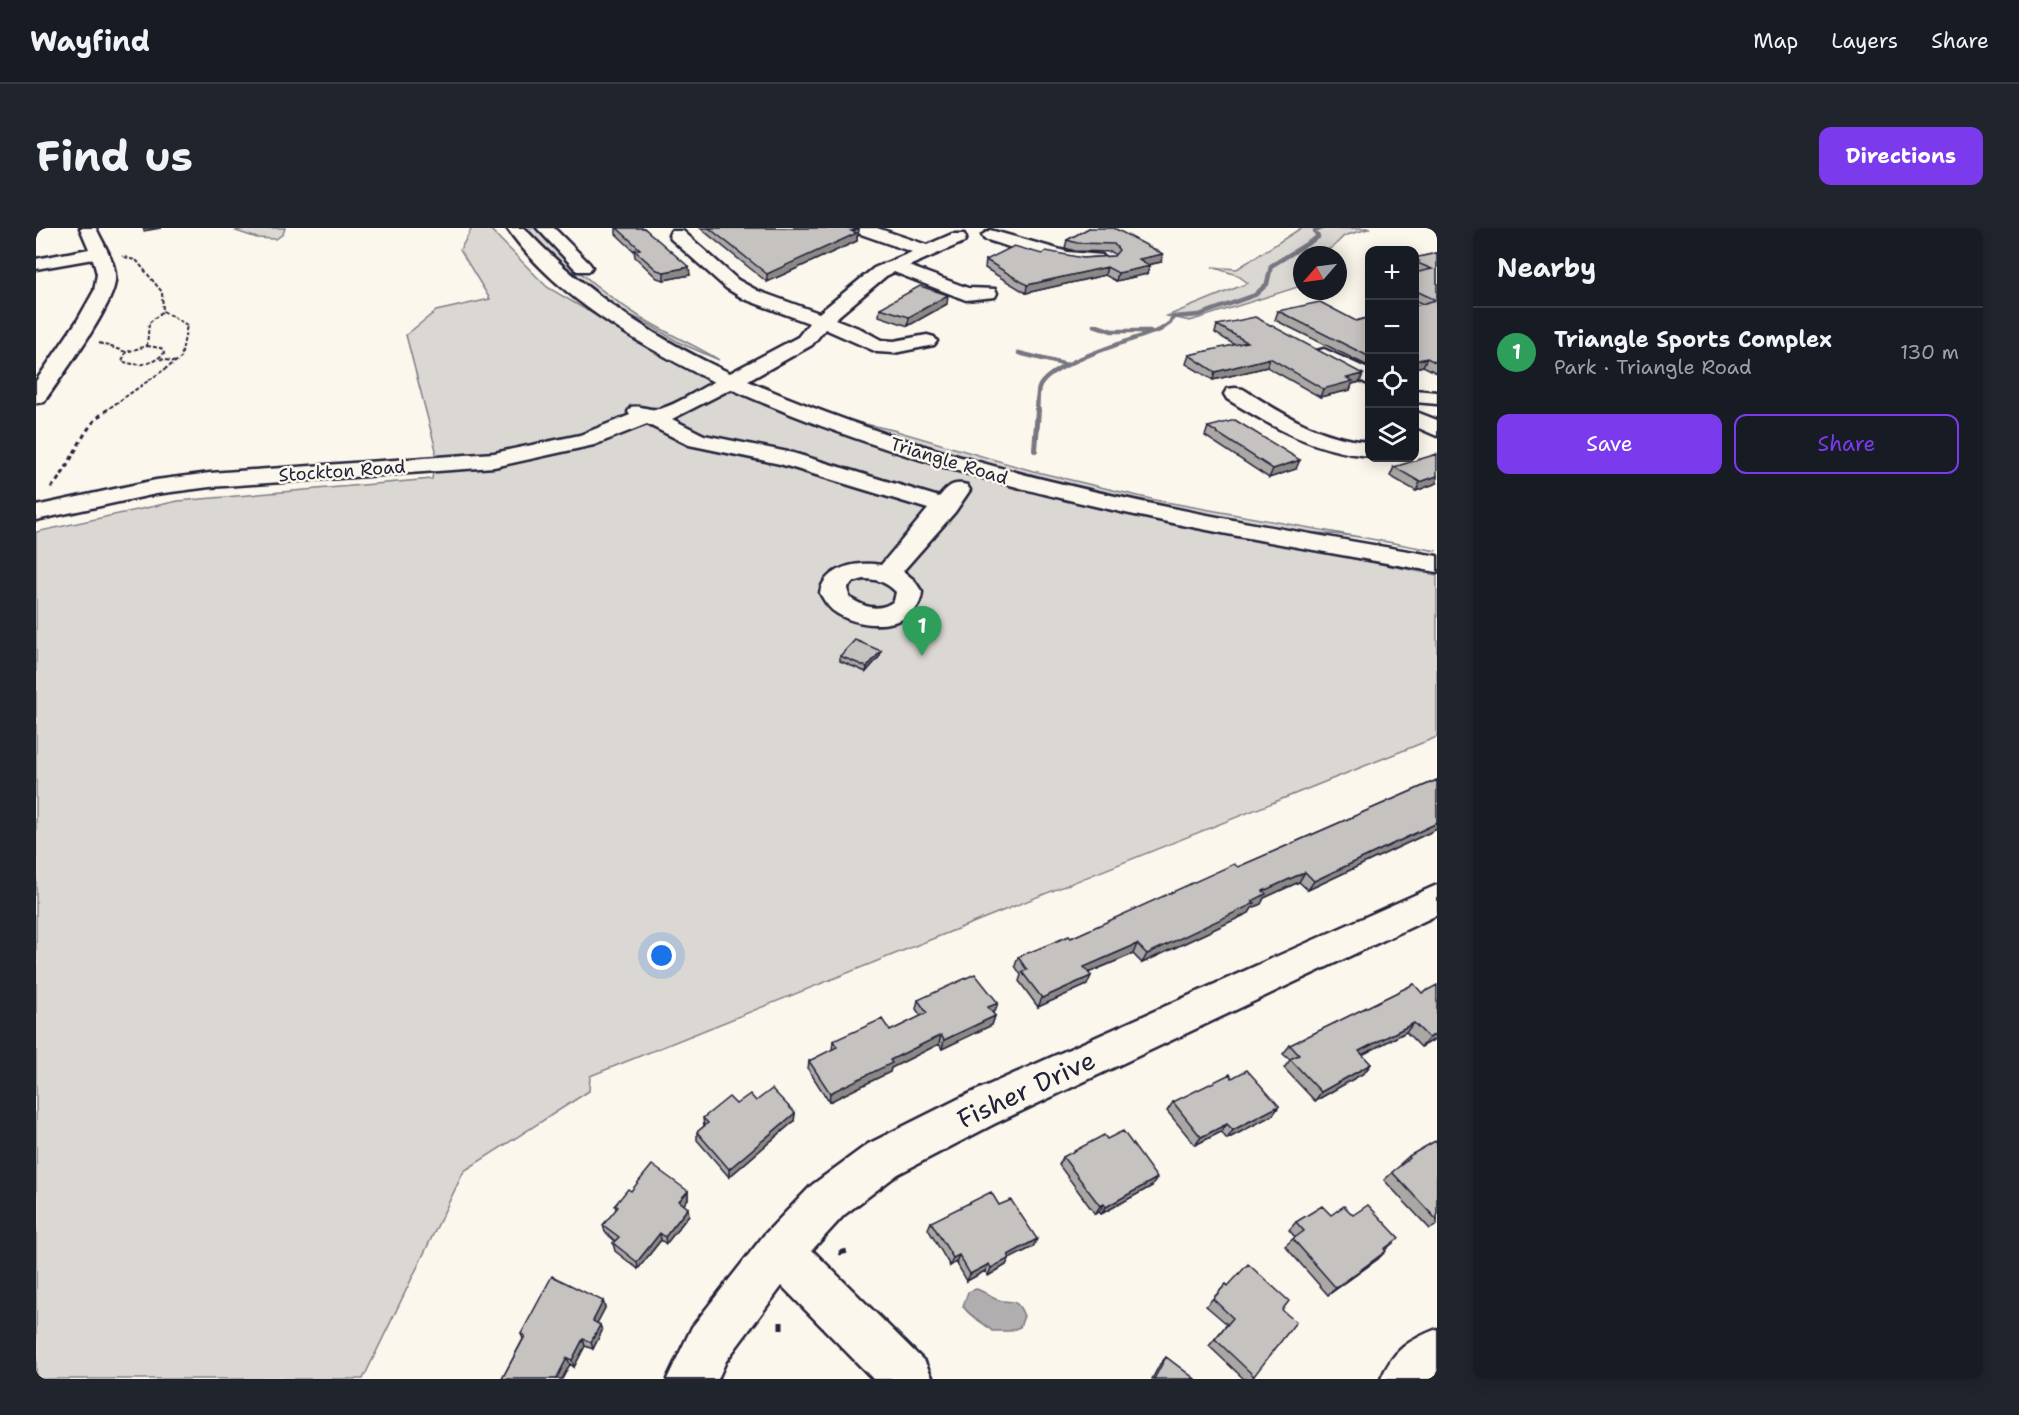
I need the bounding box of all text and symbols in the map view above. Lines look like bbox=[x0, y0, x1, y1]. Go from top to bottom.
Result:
text: Wayfind bbox=[30, 22, 150, 60]
text: Map bbox=[1753, 27, 1798, 55]
text: Layers bbox=[1831, 27, 1898, 55]
text: Share bbox=[1931, 27, 1989, 55]
button: Directions bbox=[1819, 127, 1983, 185]
text: Find us bbox=[36, 128, 193, 184]
north arrow bbox=[1293, 246, 1347, 300]
map controls bbox=[1365, 246, 1419, 462]
button: + bbox=[1365, 246, 1419, 300]
text: Nearby bbox=[1497, 250, 1596, 285]
button: − bbox=[1365, 300, 1419, 354]
text: Triangle Sports Complex bbox=[1554, 325, 1832, 354]
text: 1 bbox=[1512, 339, 1521, 365]
text: 130 m bbox=[1900, 339, 1959, 365]
button: locate bbox=[1365, 354, 1419, 408]
text: Park · Triangle Road bbox=[1554, 354, 1752, 380]
button: layers bbox=[1365, 408, 1419, 462]
button: Save bbox=[1497, 414, 1722, 474]
button: Share bbox=[1734, 414, 1959, 474]
street label: Triangle Road bbox=[887, 432, 1011, 490]
street label: Stockton Road bbox=[278, 455, 406, 487]
pin: 1 bbox=[902, 606, 942, 656]
your location bbox=[647, 941, 676, 970]
street label: Fisher Drive bbox=[951, 1042, 1101, 1136]

